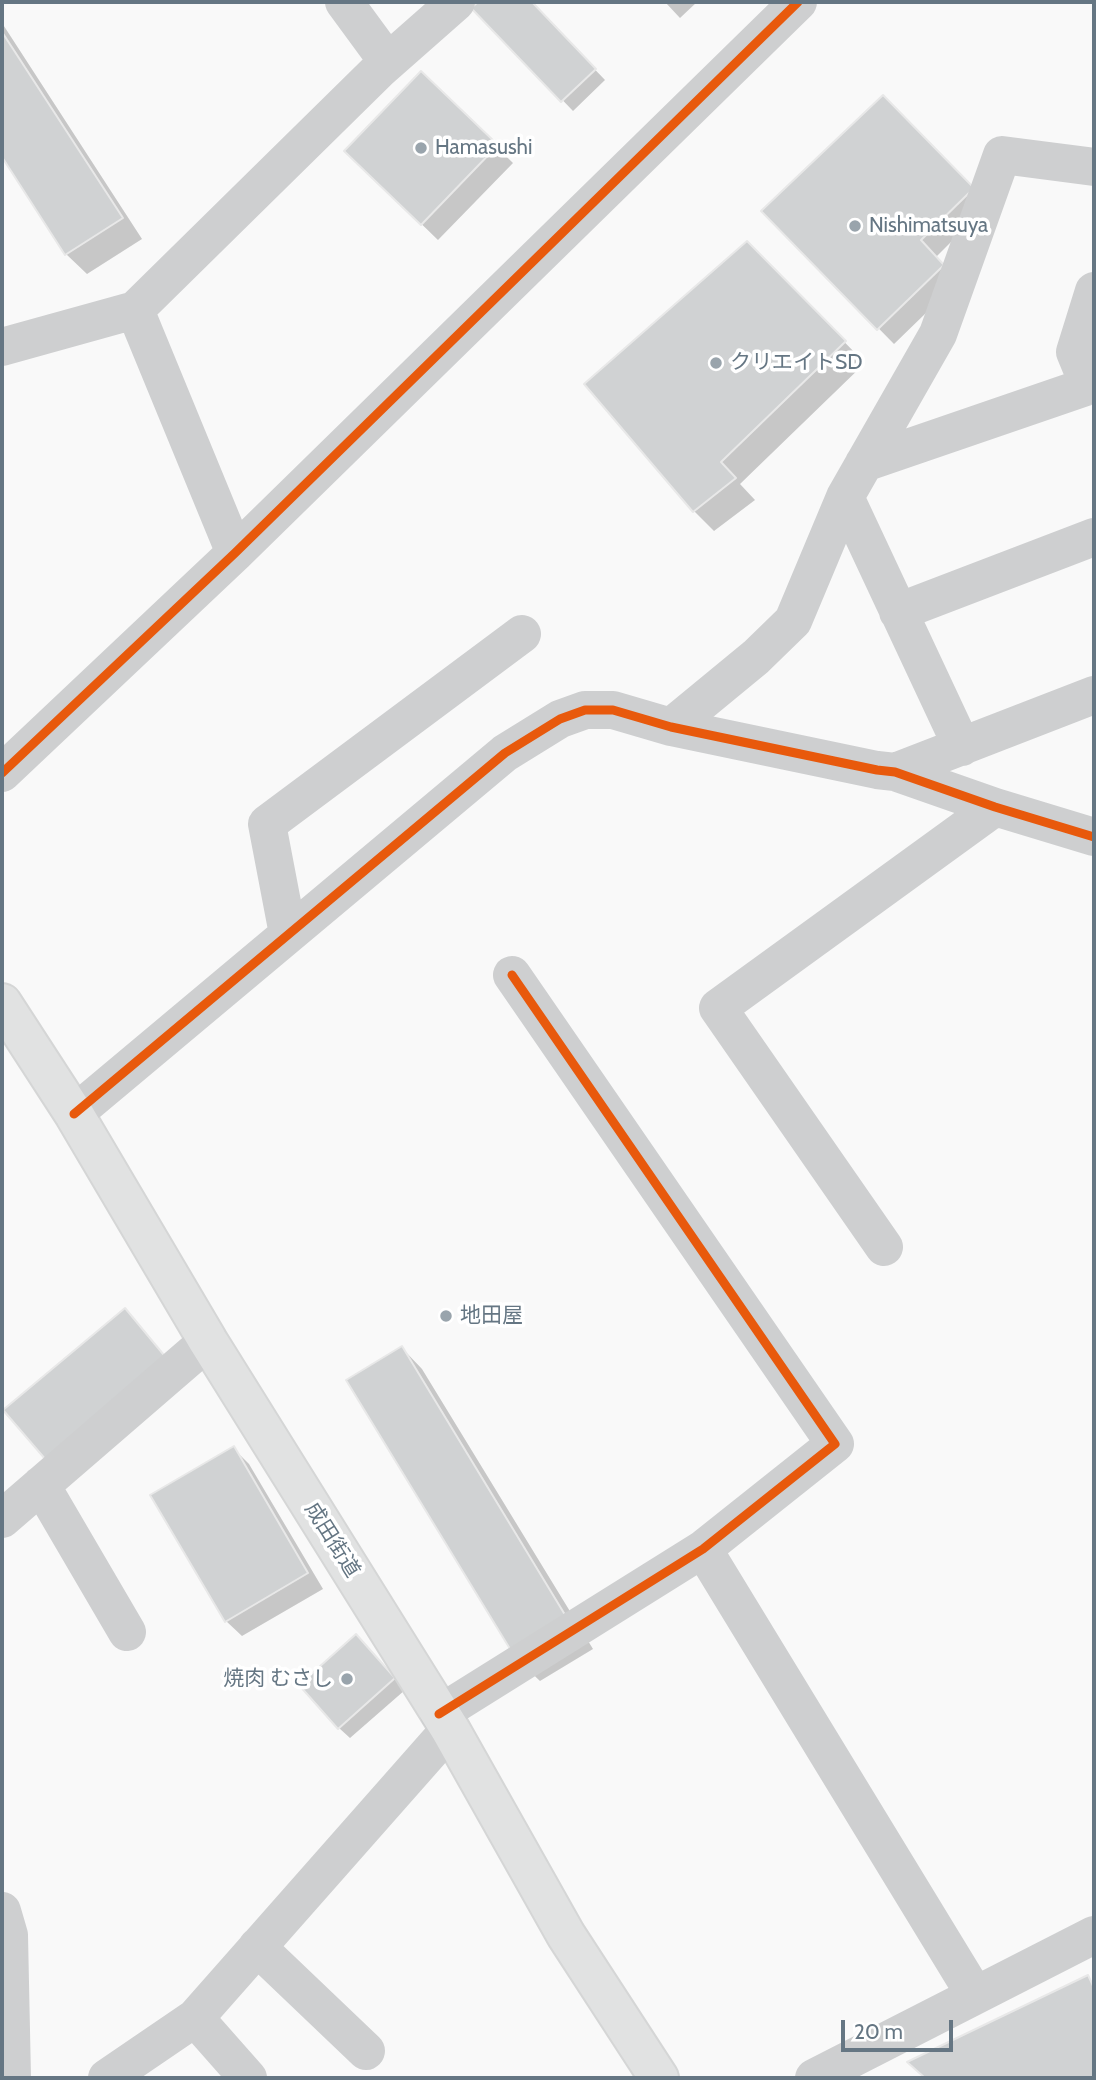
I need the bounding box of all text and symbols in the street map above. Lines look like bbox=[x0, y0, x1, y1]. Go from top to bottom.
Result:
place label: Hamasushi bbox=[435, 135, 532, 161]
marker: Hamasushi bbox=[413, 140, 429, 156]
place label: Nishimatsuya bbox=[869, 213, 988, 239]
marker: Nishimatsuya bbox=[847, 218, 863, 234]
place label: クリエイトSD bbox=[730, 350, 863, 376]
marker: クリエイトSD bbox=[708, 355, 724, 371]
place label: 地田屋 bbox=[460, 1303, 523, 1329]
marker: 地田屋 bbox=[438, 1308, 454, 1324]
street label: 成田街道 bbox=[299, 1498, 365, 1582]
place label: 焼肉 むさし bbox=[223, 1666, 333, 1692]
marker: 焼肉 むさし bbox=[339, 1671, 355, 1687]
scale bar bbox=[844, 2007, 956, 2050]
text: 20 m bbox=[854, 2019, 903, 2044]

